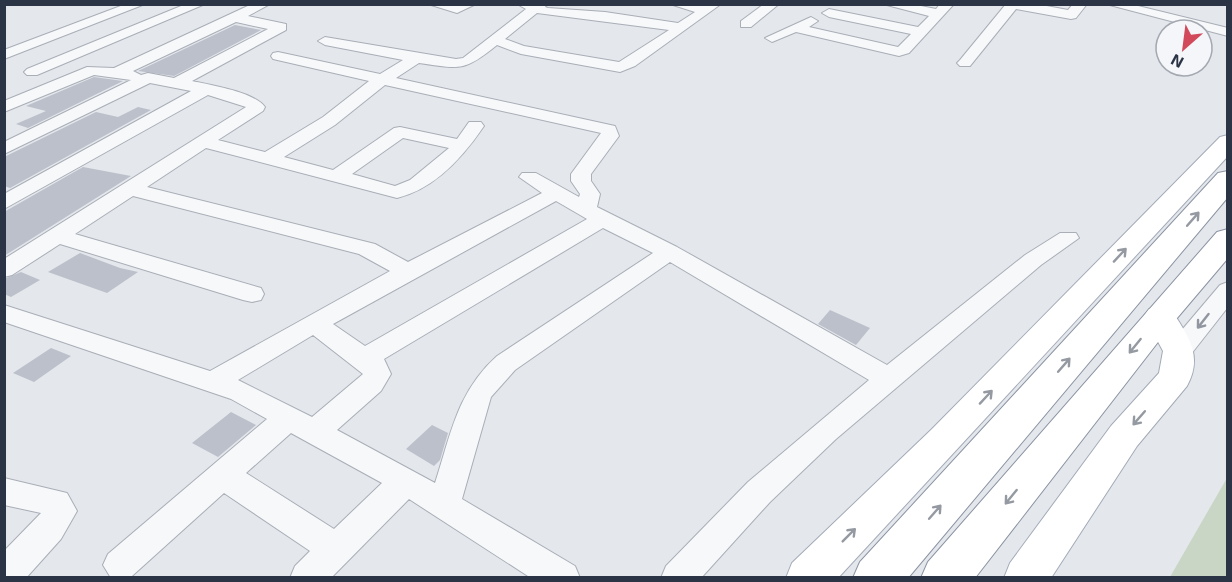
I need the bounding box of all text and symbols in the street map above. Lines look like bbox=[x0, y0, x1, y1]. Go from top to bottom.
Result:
north arrow bbox=[1154, 18, 1214, 78]
text: N bbox=[1167, 51, 1186, 73]
one-way arrow bbox=[1186, 211, 1199, 227]
one-way arrow bbox=[1113, 248, 1127, 263]
one-way arrow bbox=[1197, 312, 1210, 328]
one-way arrow bbox=[1128, 338, 1142, 353]
one-way arrow bbox=[1057, 358, 1071, 373]
one-way arrow bbox=[979, 389, 993, 404]
one-way arrow bbox=[1132, 411, 1146, 426]
one-way arrow bbox=[1005, 489, 1018, 505]
one-way arrow bbox=[928, 504, 942, 519]
one-way arrow bbox=[842, 528, 856, 543]

